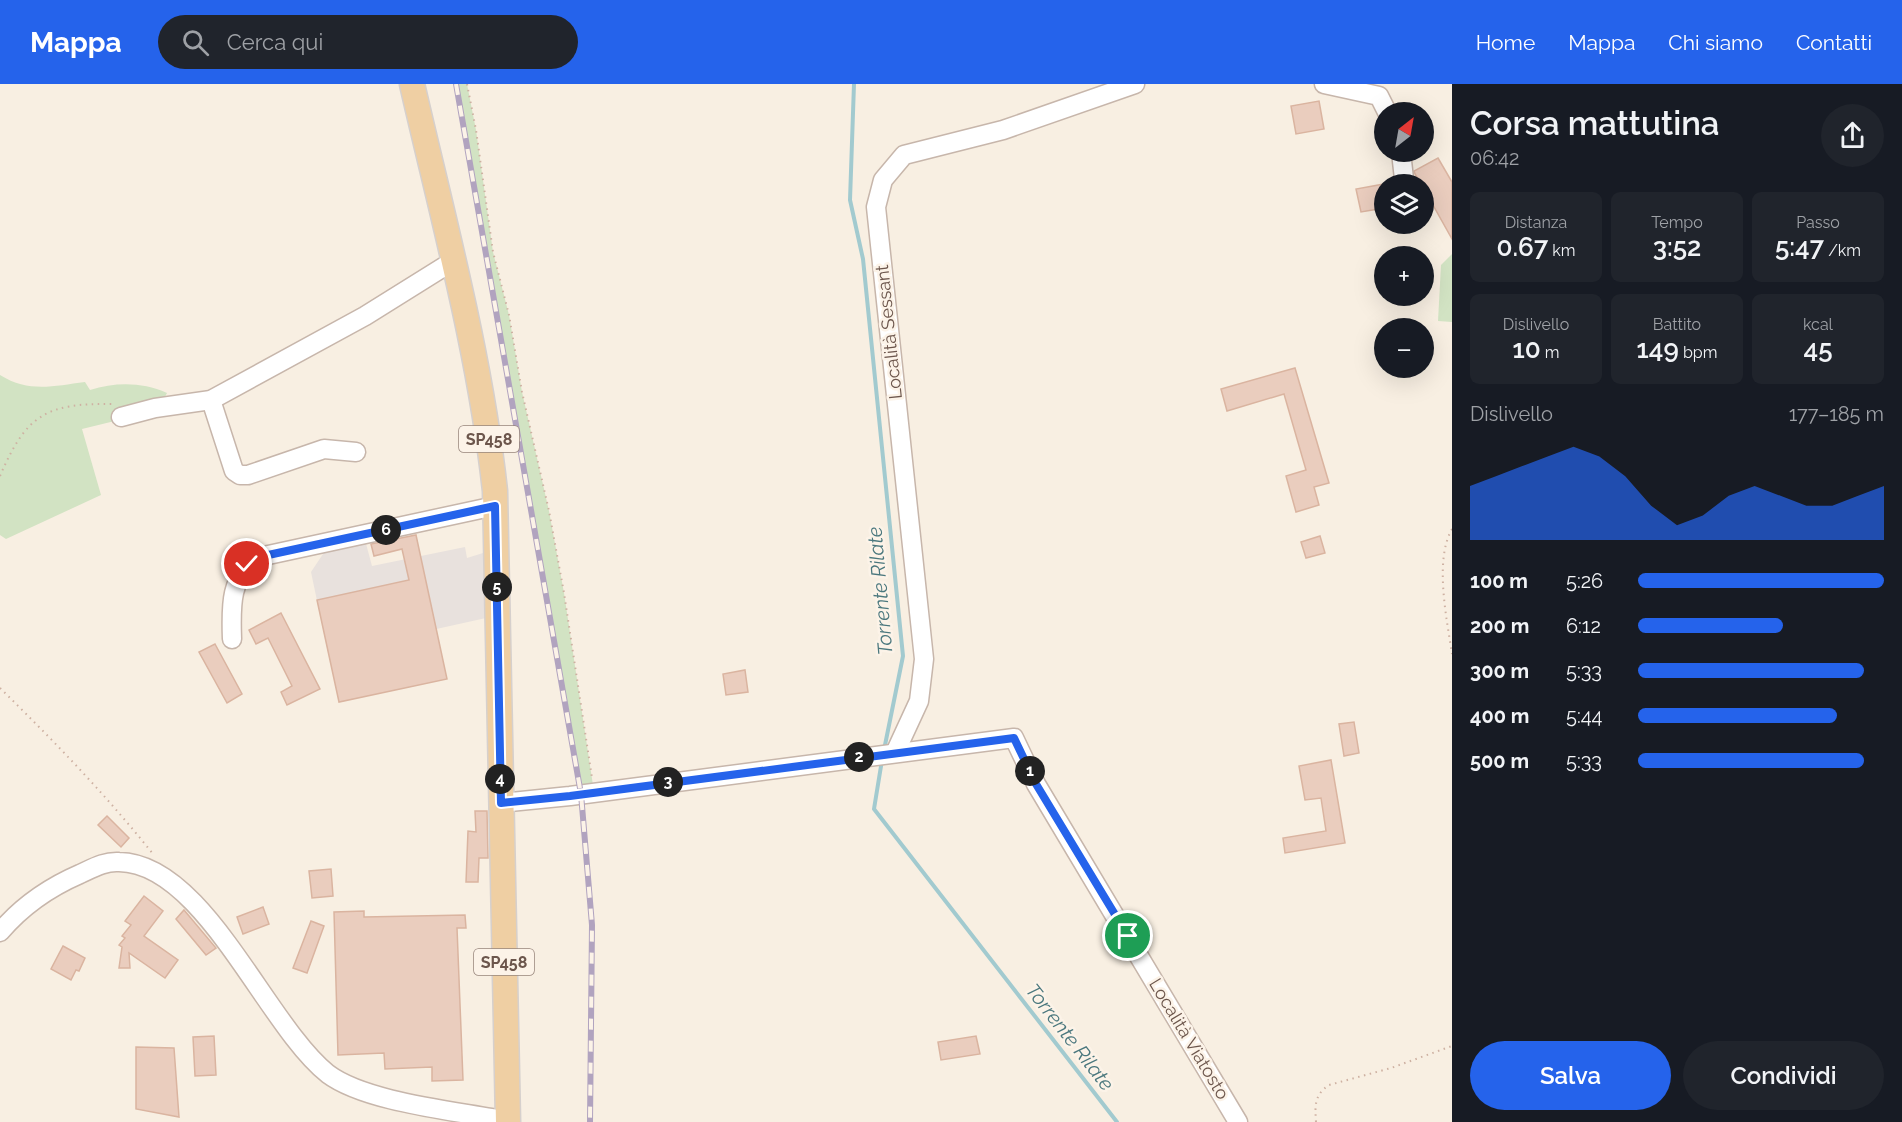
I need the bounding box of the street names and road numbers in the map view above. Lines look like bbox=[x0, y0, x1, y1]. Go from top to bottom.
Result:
street label: Località Sessant bbox=[871, 264, 906, 400]
road number: SP458 bbox=[459, 426, 519, 452]
road number: SP458 bbox=[474, 949, 534, 975]
street label: Località Viatosto bbox=[1145, 975, 1234, 1103]

